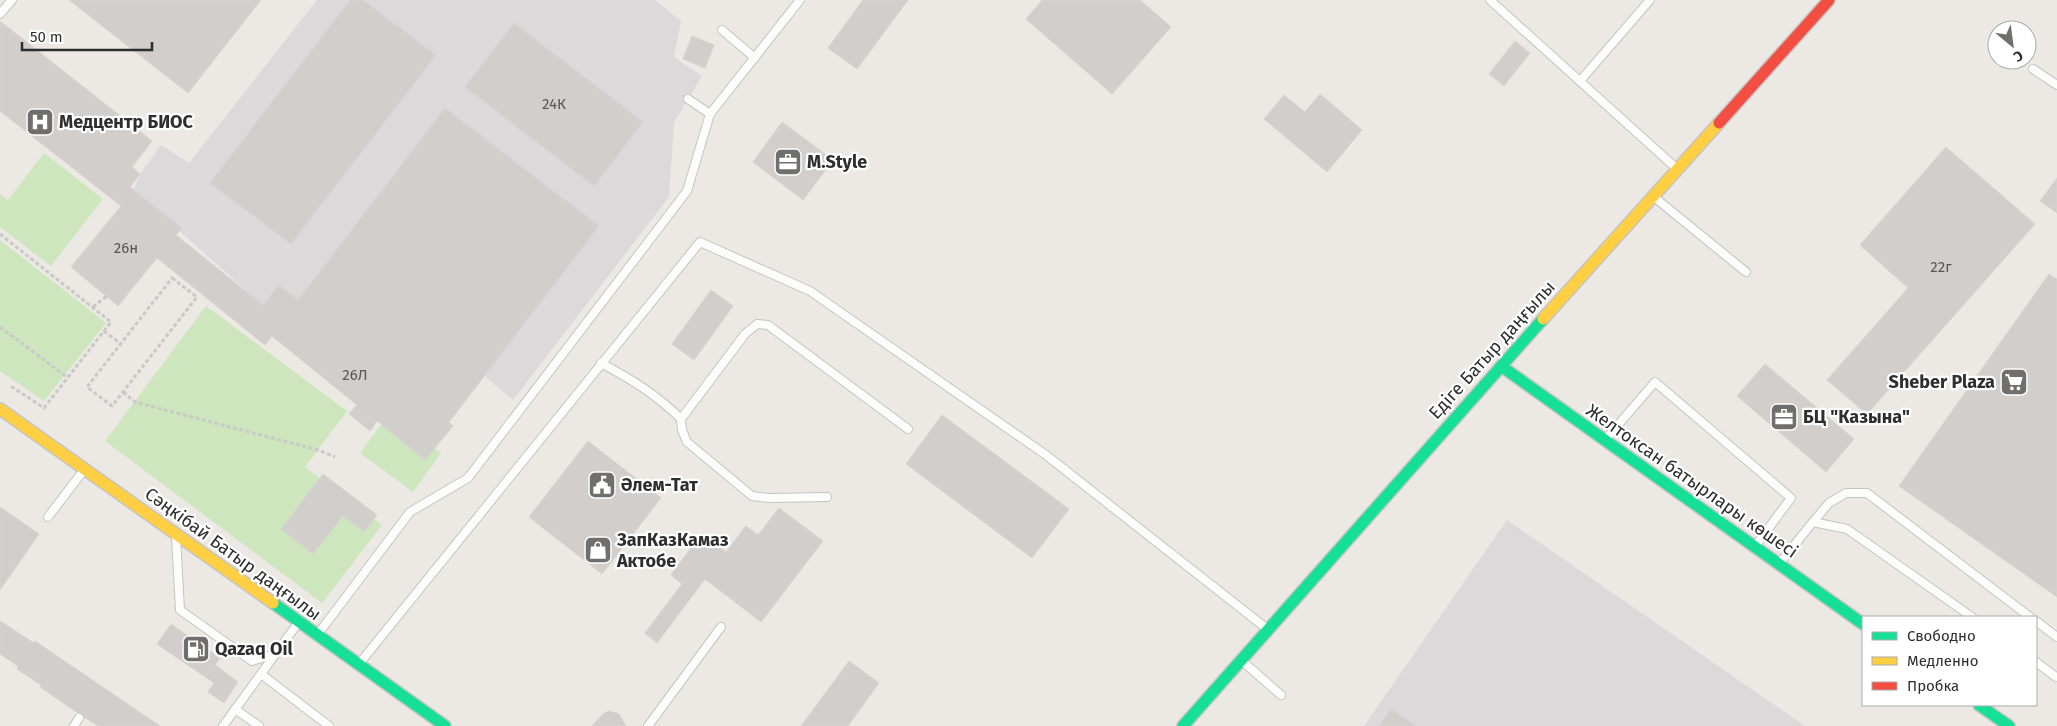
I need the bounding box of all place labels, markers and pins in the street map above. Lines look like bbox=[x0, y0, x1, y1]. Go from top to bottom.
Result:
hospital icon: Медцентр БИОС bbox=[25, 107, 55, 137]
place label: Медцентр БИОС bbox=[59, 111, 193, 133]
office icon: M.Style bbox=[773, 147, 803, 177]
place label: M.Style bbox=[807, 151, 867, 173]
supermarket icon: Sheber Plaza bbox=[1999, 367, 2029, 397]
place label: Sheber Plaza bbox=[1889, 371, 1995, 393]
office icon: БЦ "Казына" bbox=[1769, 402, 1799, 432]
place label: БЦ "Казына" bbox=[1803, 406, 1910, 428]
public building icon: Әлем-Тат bbox=[587, 470, 617, 500]
place label: Әлем-Тат bbox=[621, 474, 698, 496]
place label: ЗапКазКамаз Актобе bbox=[616, 529, 729, 572]
shop icon: ЗапКазКамаз Актобе bbox=[583, 535, 613, 565]
fuel station icon: Qazaq Oil bbox=[181, 634, 211, 664]
place label: Qazaq Oil bbox=[215, 638, 294, 660]

